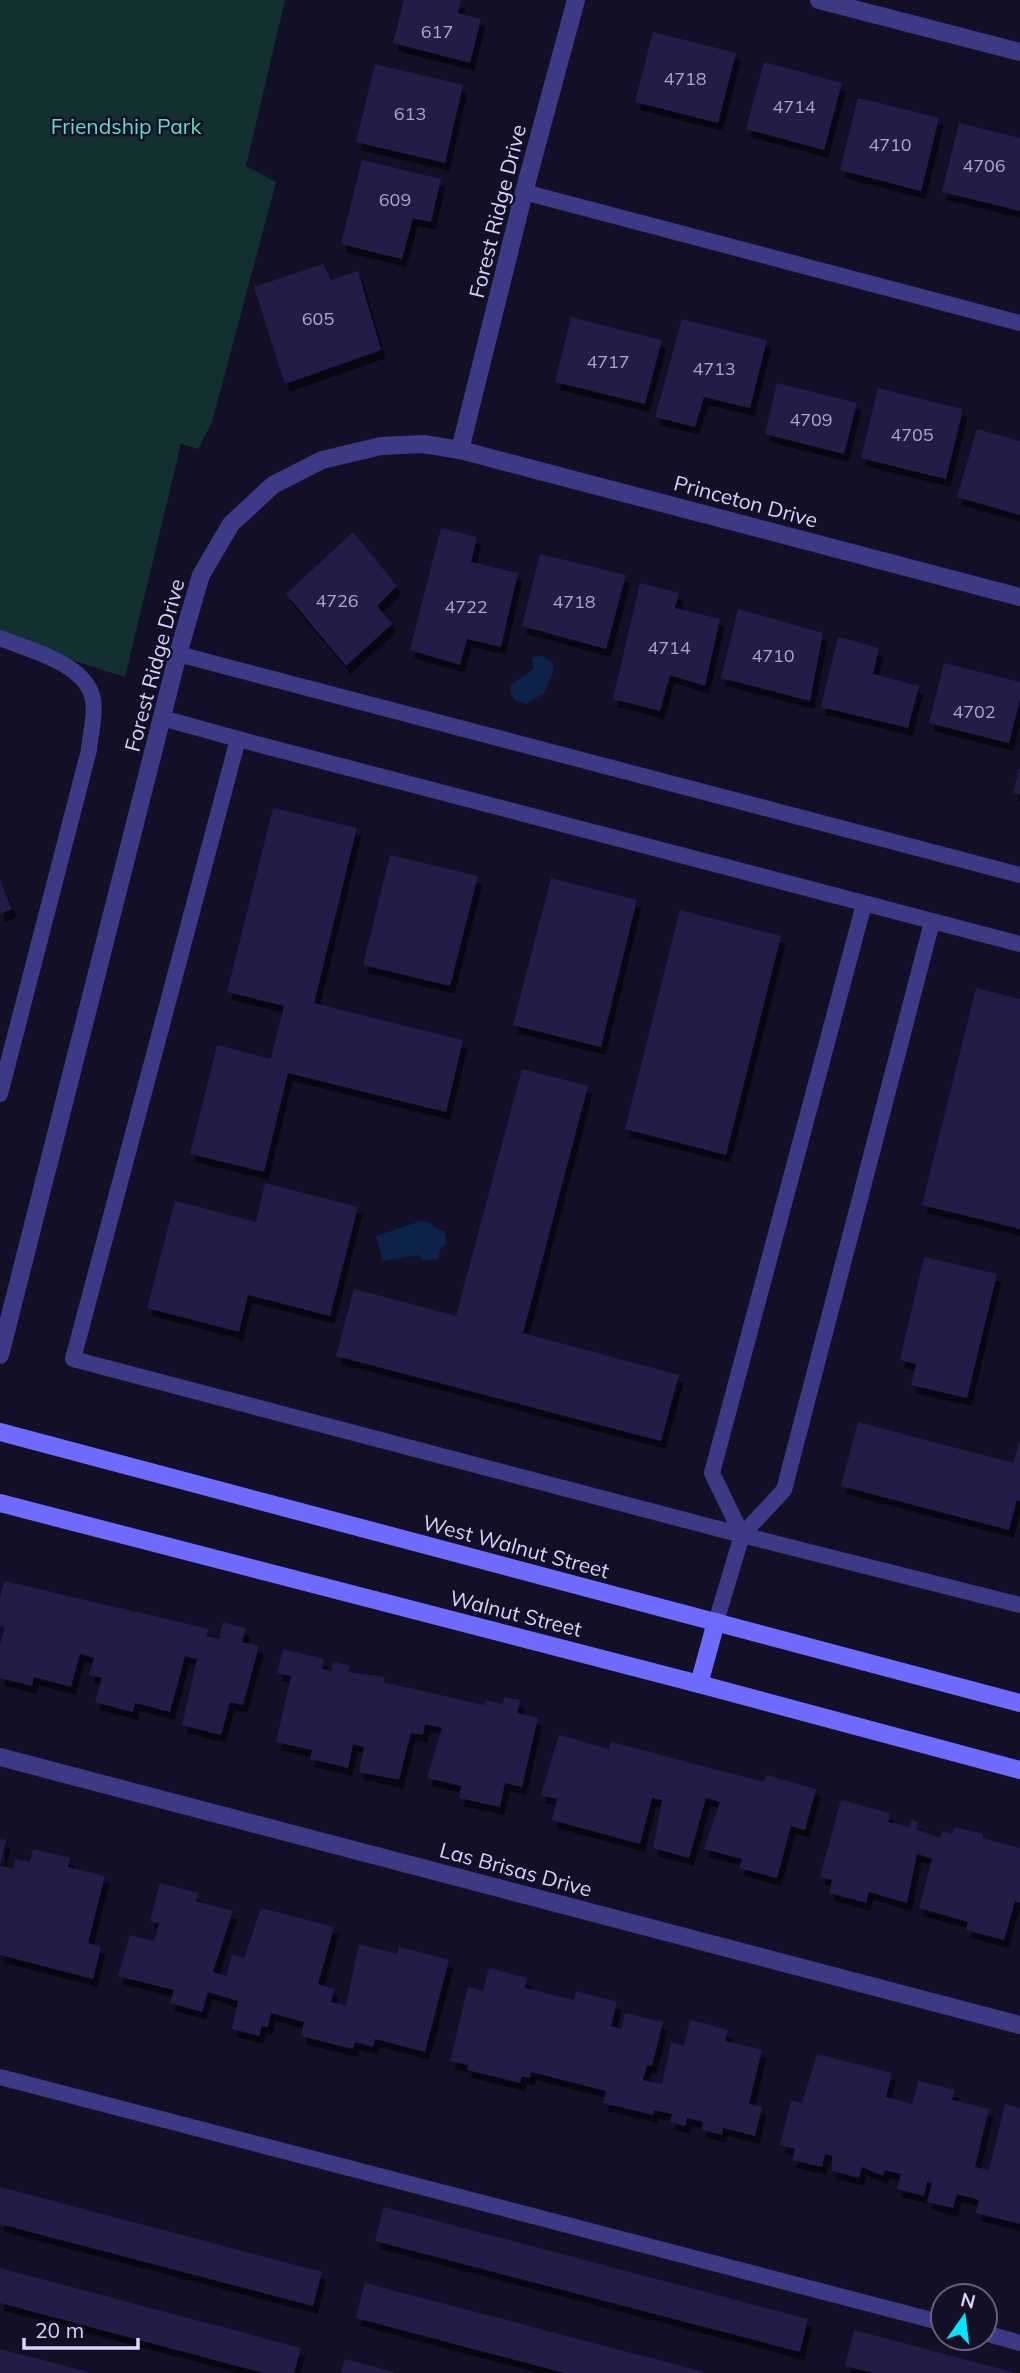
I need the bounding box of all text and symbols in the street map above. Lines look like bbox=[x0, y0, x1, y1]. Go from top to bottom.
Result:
house number: 617 bbox=[421, 20, 453, 43]
house number: 4718 bbox=[663, 67, 707, 90]
house number: 4714 bbox=[772, 95, 816, 118]
house number: 613 bbox=[394, 102, 426, 125]
park label: Friendship Park bbox=[51, 113, 201, 139]
street label: Forest Ridge Drive bbox=[463, 122, 531, 300]
house number: 4710 bbox=[868, 133, 912, 156]
house number: 4706 bbox=[962, 154, 1006, 177]
house number: 609 bbox=[379, 188, 411, 211]
house number: 605 bbox=[302, 307, 334, 330]
house number: 4717 bbox=[586, 350, 630, 373]
house number: 4713 bbox=[692, 357, 736, 380]
house number: 4709 bbox=[789, 408, 833, 431]
house number: 4705 bbox=[890, 423, 934, 446]
street label: Princeton Drive bbox=[671, 469, 821, 533]
street label: Forest Ridge Drive bbox=[118, 576, 190, 754]
house number: 4726 bbox=[315, 589, 359, 612]
house number: 4718 bbox=[552, 590, 596, 613]
house number: 4722 bbox=[444, 595, 488, 618]
house number: 4714 bbox=[647, 636, 691, 659]
house number: 4710 bbox=[751, 644, 795, 667]
house number: 4702 bbox=[952, 700, 996, 723]
street label: West Walnut Street bbox=[420, 1509, 612, 1583]
street label: Walnut Street bbox=[447, 1584, 585, 1642]
street label: Las Brisas Drive bbox=[437, 1836, 595, 1902]
north arrow bbox=[929, 2282, 999, 2352]
text: N bbox=[958, 2287, 978, 2314]
scale bar bbox=[24, 2306, 138, 2350]
text: 20 m bbox=[35, 2317, 84, 2343]

